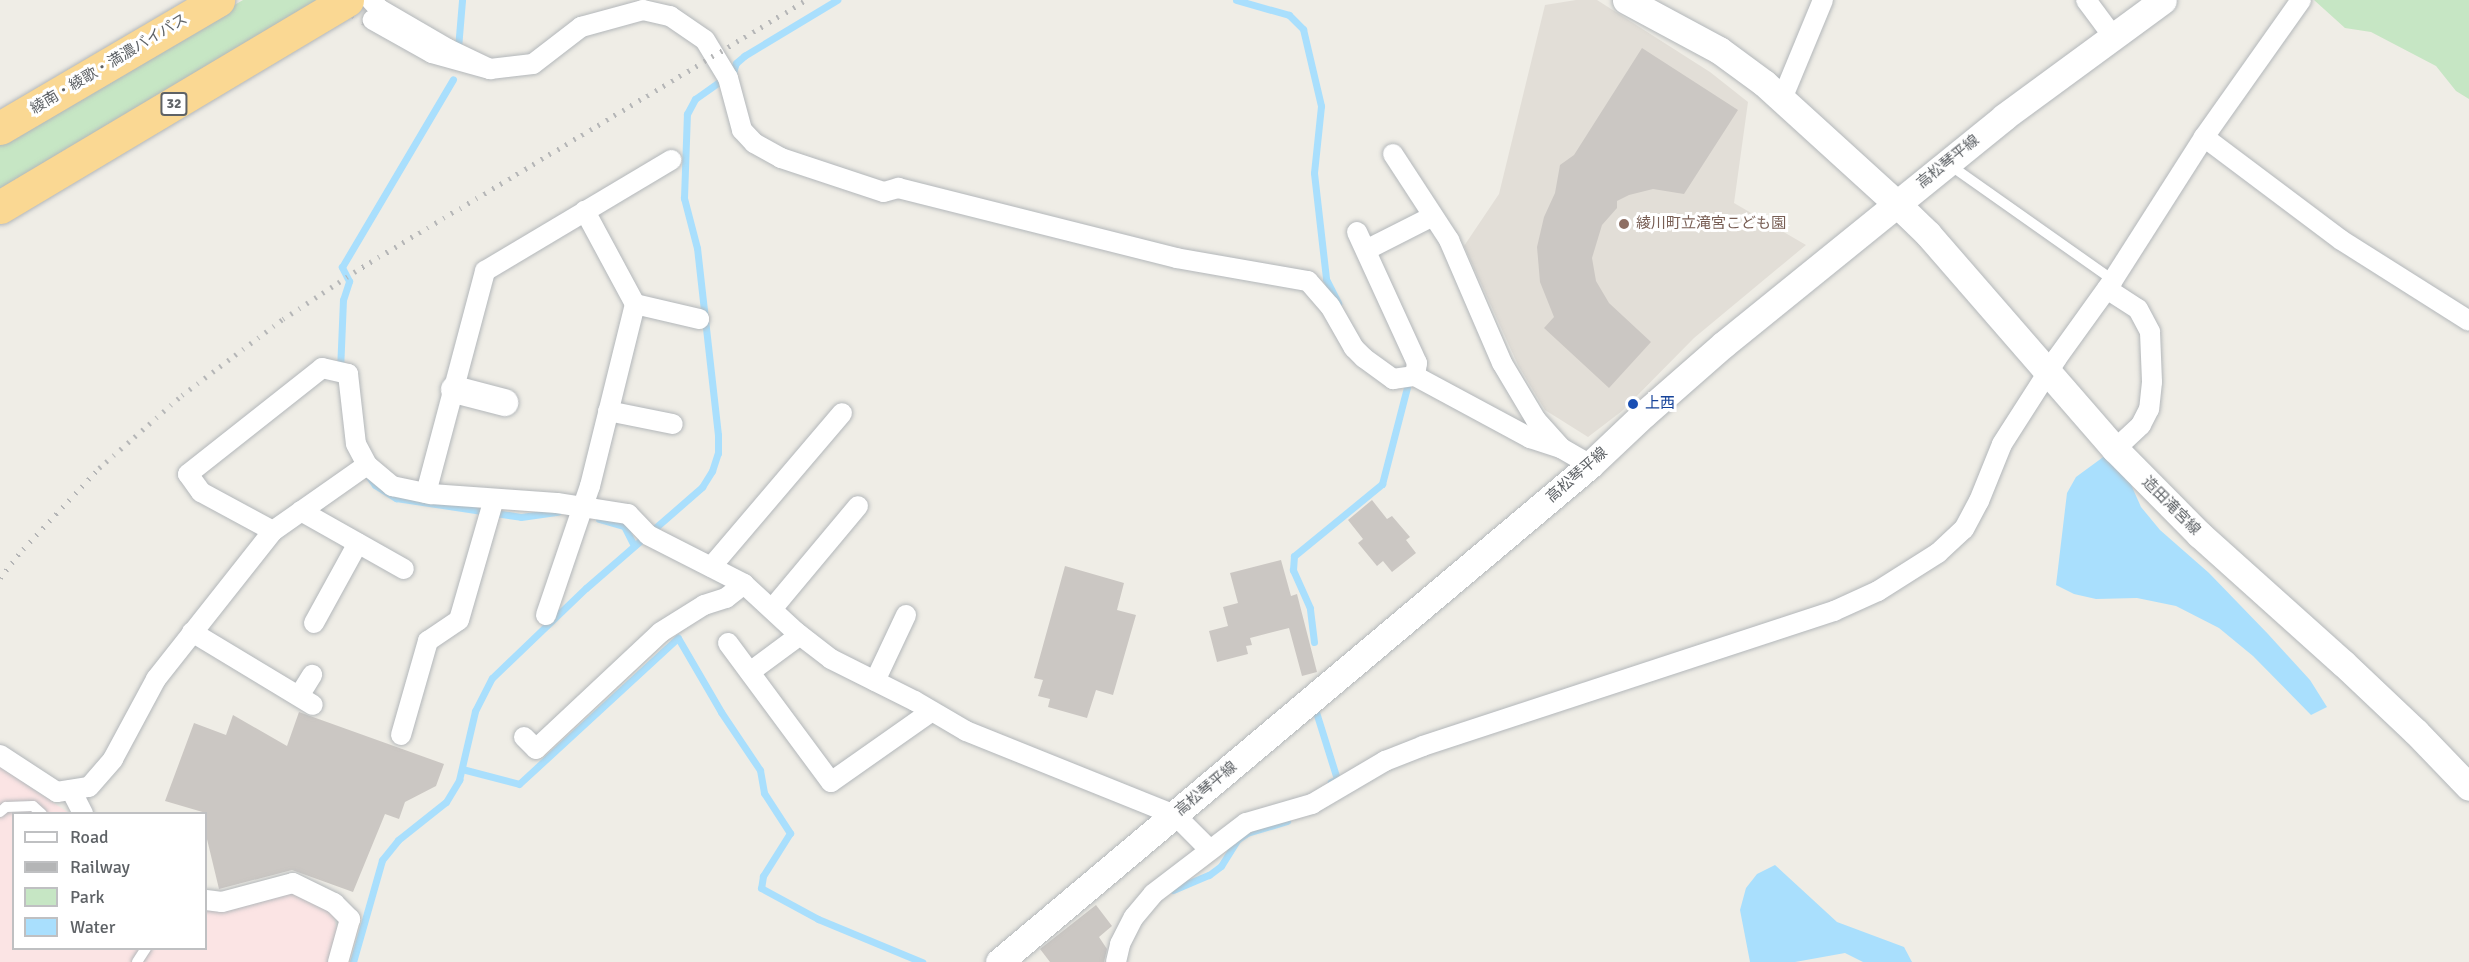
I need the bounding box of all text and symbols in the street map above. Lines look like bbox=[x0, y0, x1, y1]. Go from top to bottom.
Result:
street label: 綾南・綾歌・満濃バイパス bbox=[27, 10, 191, 118]
road number: 32 bbox=[159, 93, 189, 115]
street label: 高松琴平線 bbox=[1913, 131, 1983, 193]
place label: 綾川町立滝宮こども園 bbox=[1636, 215, 1786, 233]
marker: 綾川町立滝宮こども園 bbox=[1617, 217, 1631, 231]
place label: 上西 bbox=[1645, 395, 1675, 413]
marker: 上西 bbox=[1626, 397, 1640, 411]
street label: 高松琴平線 bbox=[1543, 444, 1611, 506]
street label: 造田滝宮線 bbox=[2138, 473, 2204, 539]
street label: 高松琴平線 bbox=[1171, 758, 1241, 820]
legend bbox=[12, 812, 207, 950]
text: Road bbox=[70, 826, 109, 848]
text: Railway bbox=[70, 856, 130, 878]
text: Park bbox=[70, 886, 105, 908]
text: Water bbox=[70, 916, 115, 938]

